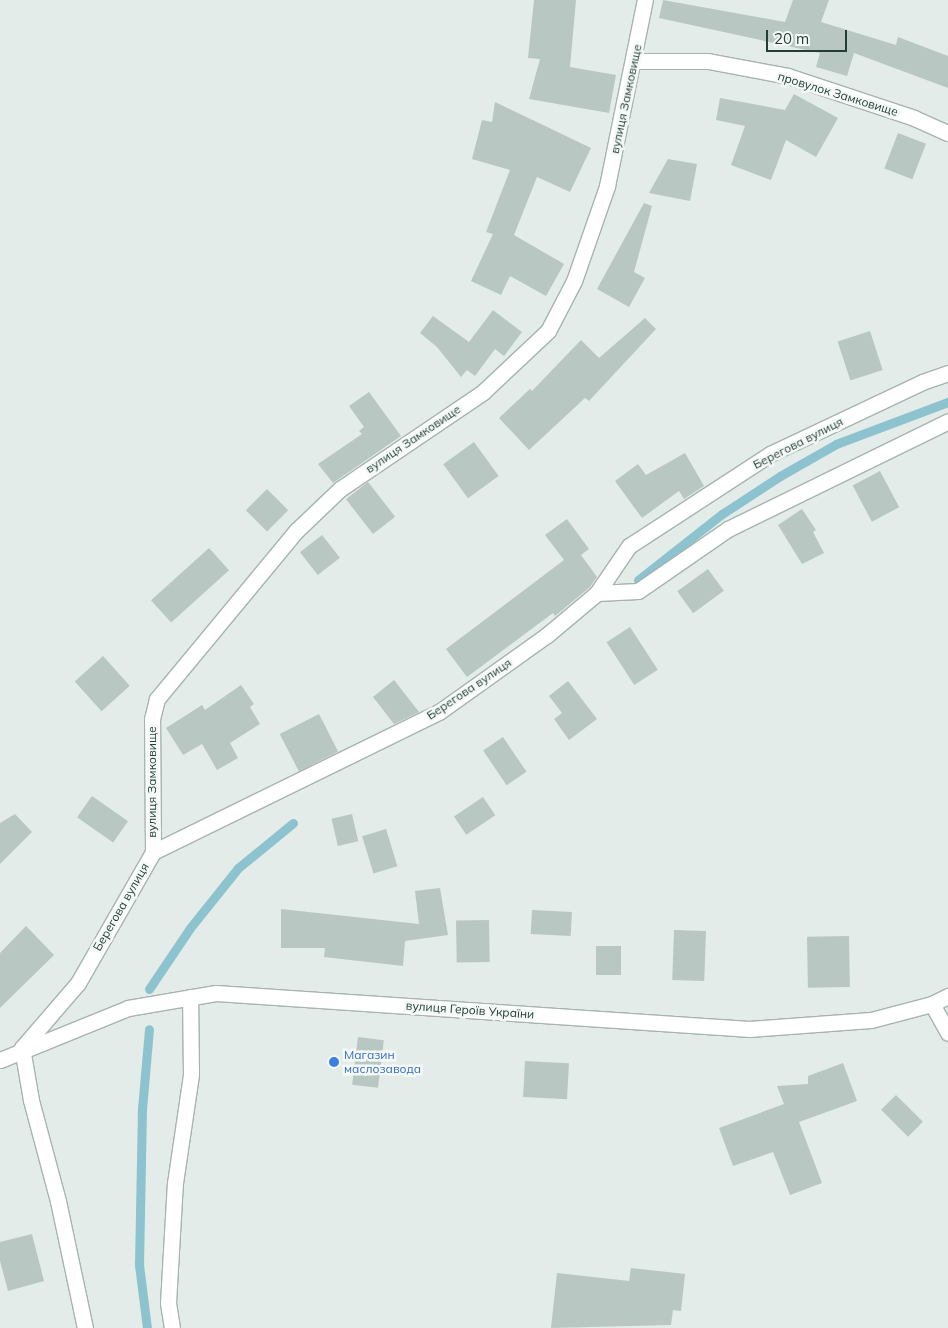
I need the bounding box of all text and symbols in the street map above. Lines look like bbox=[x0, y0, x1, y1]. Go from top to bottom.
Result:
scale bar bbox=[768, 20, 849, 52]
text: 20 m bbox=[774, 29, 809, 48]
street label: вулиця Замковище bbox=[607, 43, 645, 155]
street label: провулок Замковище bbox=[776, 69, 900, 119]
street label: вулиця Замковище bbox=[363, 402, 463, 476]
street label: Берегова вулиця bbox=[751, 414, 845, 472]
street label: Берегова вулиця bbox=[424, 655, 514, 723]
street label: вулиця Замковище bbox=[145, 726, 159, 838]
street label: Берегова вулиця bbox=[90, 860, 152, 954]
street label: вулиця Героїв України bbox=[405, 998, 535, 1022]
place label: Магазин маслозавода bbox=[344, 1048, 421, 1076]
marker: Магазин маслозавода bbox=[328, 1056, 340, 1068]

